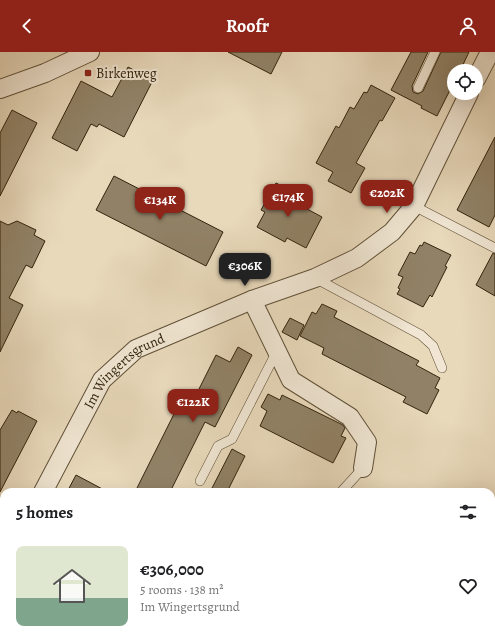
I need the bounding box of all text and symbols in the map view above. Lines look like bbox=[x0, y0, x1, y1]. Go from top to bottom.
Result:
text: Roofr bbox=[226, 14, 269, 38]
icon: back bbox=[16, 15, 38, 37]
icon: person bbox=[457, 15, 479, 37]
place label: Birkenweg bbox=[96, 64, 157, 83]
map controls bbox=[447, 64, 483, 100]
button: locate bbox=[447, 64, 483, 100]
marker: Birkenweg bbox=[83, 68, 93, 78]
pin: €202K bbox=[359, 180, 415, 214]
pin: €174K bbox=[260, 184, 316, 218]
text: €202K bbox=[369, 184, 405, 201]
pin: €134K bbox=[132, 187, 188, 221]
text: €174K bbox=[272, 188, 304, 205]
text: €134K bbox=[144, 191, 176, 208]
pin: €306K bbox=[217, 253, 273, 287]
text: €306K bbox=[228, 257, 262, 274]
street label: Im Wingertsgrund bbox=[79, 329, 168, 412]
pin: €122K bbox=[165, 389, 221, 423]
text: €122K bbox=[176, 393, 210, 410]
text: 5 homes bbox=[16, 501, 73, 524]
icon: filters bbox=[457, 501, 479, 523]
text: €306,000 bbox=[140, 558, 204, 581]
icon: home bbox=[48, 562, 96, 610]
icon: heart bbox=[457, 575, 479, 597]
text: 5 rooms · 138 m² bbox=[140, 581, 224, 598]
text: Im Wingertsgrund bbox=[140, 598, 240, 615]

